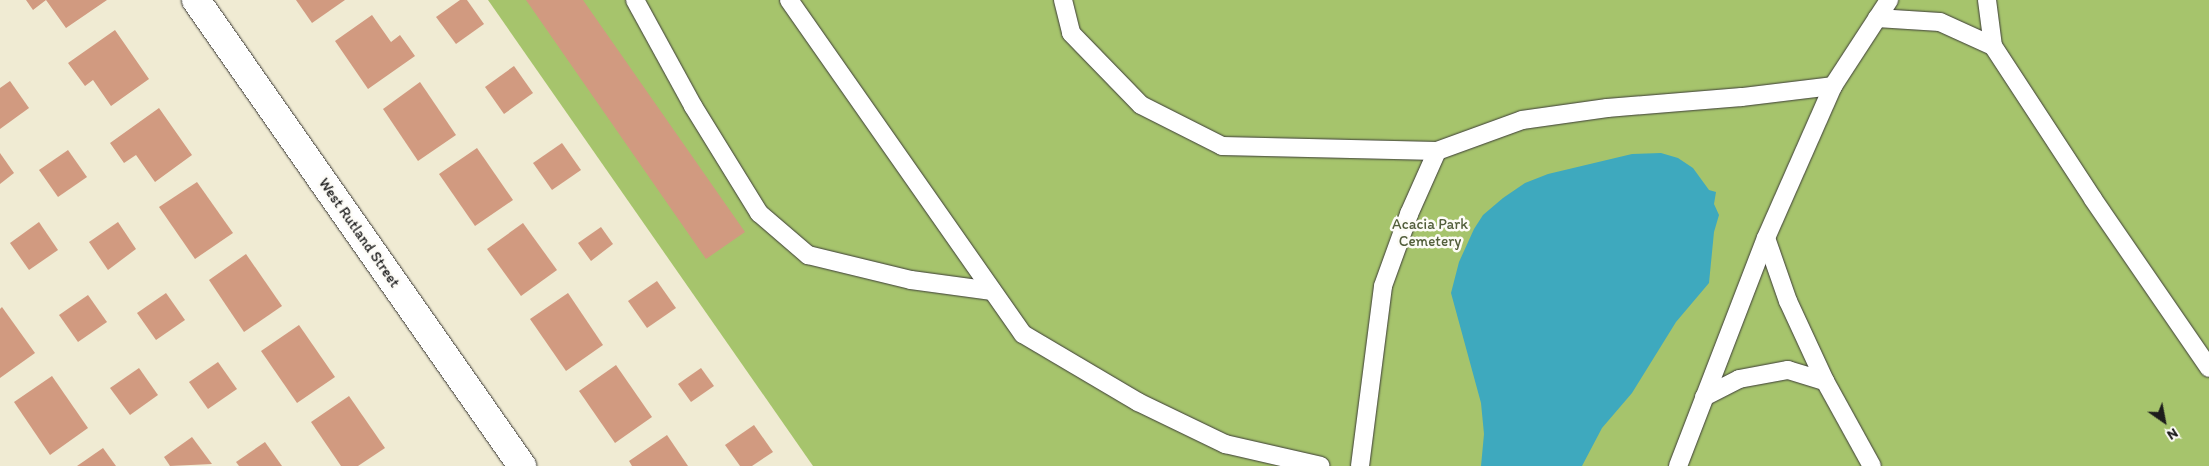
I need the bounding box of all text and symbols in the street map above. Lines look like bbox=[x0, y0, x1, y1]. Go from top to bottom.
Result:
street label: West Rutland Street bbox=[314, 175, 404, 291]
park label: Acacia Park Cemetery bbox=[1392, 215, 1468, 250]
north arrow bbox=[2139, 396, 2189, 446]
text: N bbox=[2164, 424, 2181, 444]

